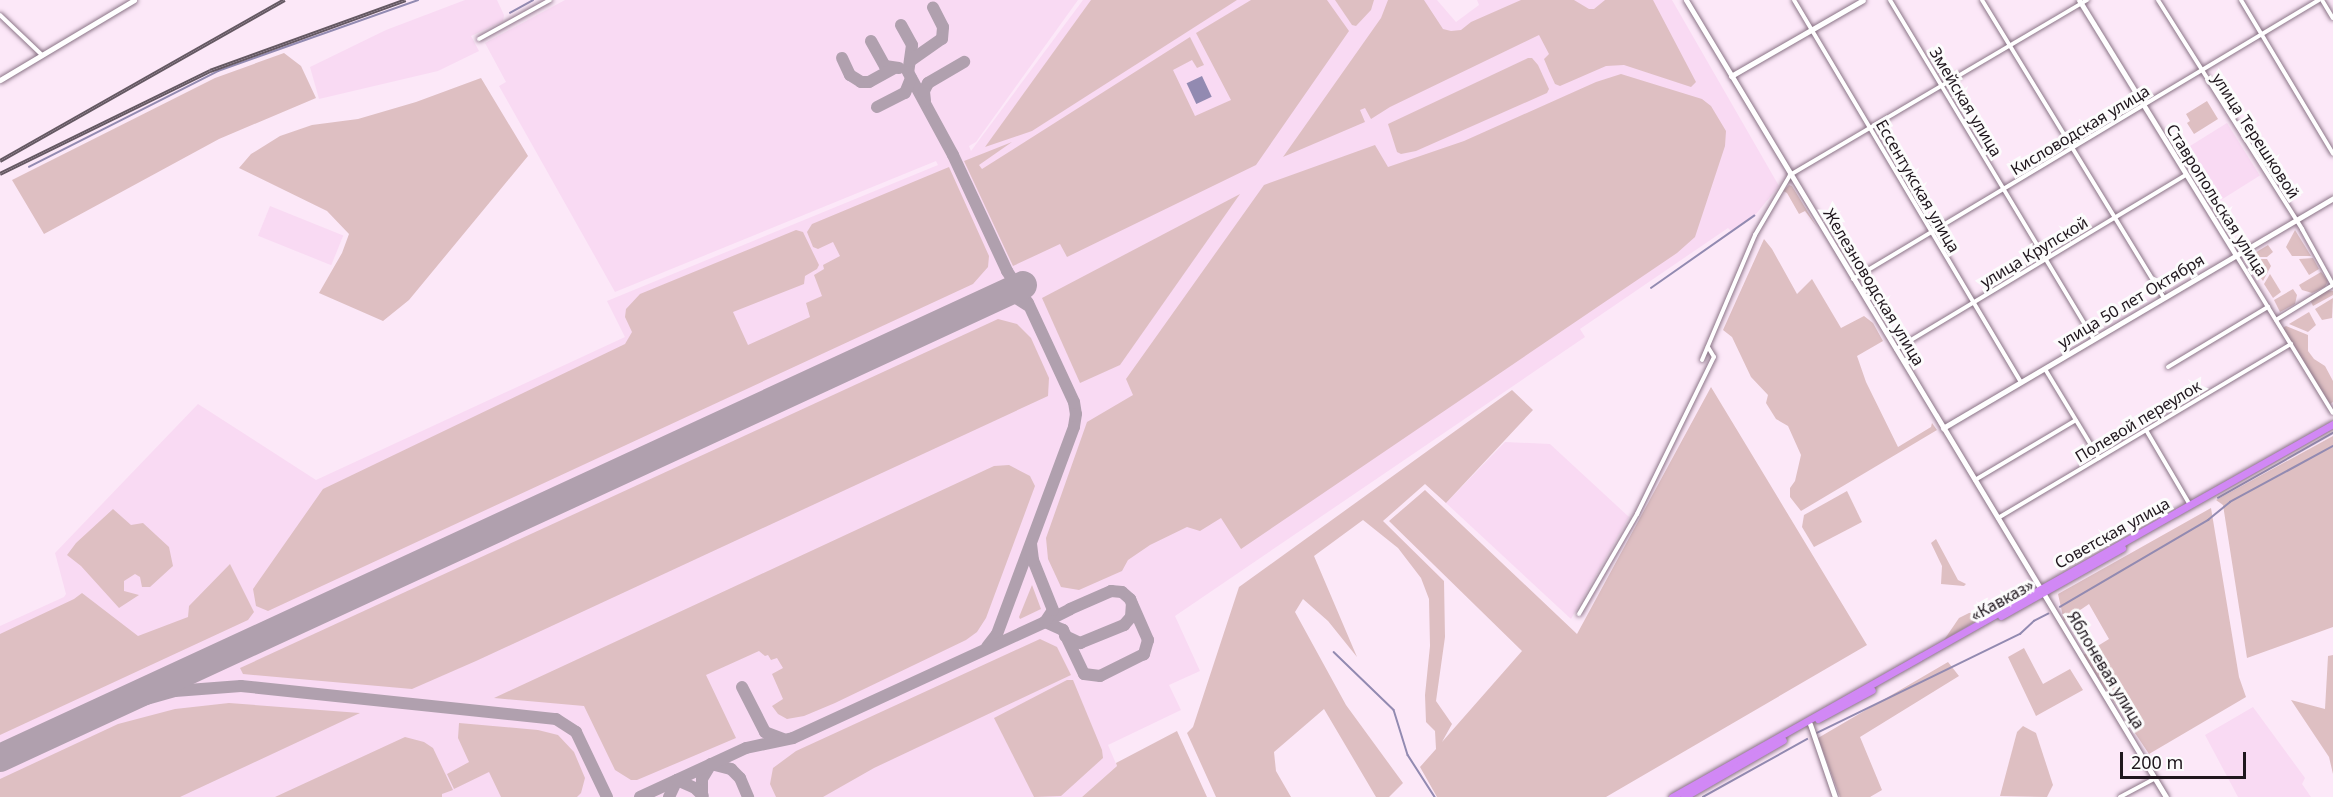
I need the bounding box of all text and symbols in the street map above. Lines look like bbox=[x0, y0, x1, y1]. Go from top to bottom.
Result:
street label: Змейская улица bbox=[1926, 44, 2006, 160]
street label: улица Терешковой bbox=[2208, 70, 2304, 202]
street label: Кисловодская улица bbox=[2007, 81, 2153, 179]
street label: Ессентукская улица bbox=[1872, 116, 1964, 256]
street label: Ставропольская улица bbox=[2162, 120, 2272, 280]
street label: Железноводская улица bbox=[1819, 205, 1929, 369]
street label: улица Крупской bbox=[1977, 212, 2091, 292]
street label: улица 50 лет Октября bbox=[2054, 250, 2208, 352]
street label: Полевой переулок bbox=[2072, 376, 2204, 466]
street label: Советская улица bbox=[2051, 493, 2173, 573]
street label: «Кавказ» bbox=[1967, 575, 2037, 625]
street label: Яблоневая улица bbox=[2063, 608, 2149, 732]
scale bar bbox=[2123, 740, 2249, 778]
text: 200 m bbox=[2131, 750, 2183, 774]

